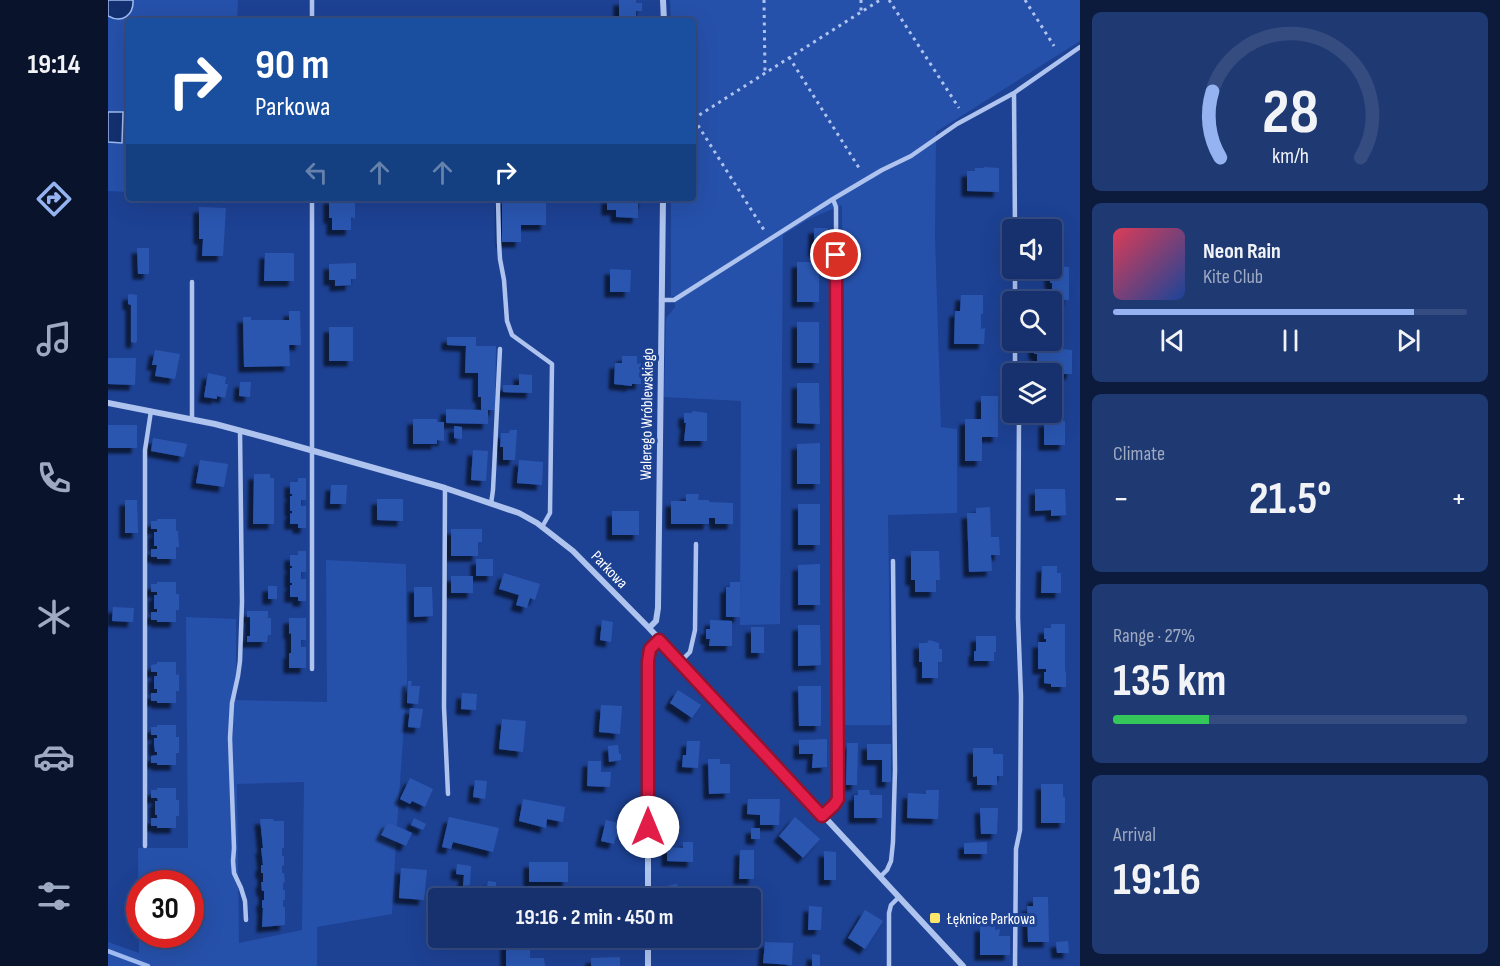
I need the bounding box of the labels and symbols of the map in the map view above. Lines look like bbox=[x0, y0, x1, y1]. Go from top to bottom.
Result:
pin bbox=[810, 229, 861, 280]
street label: Walerego Wróblewskiego bbox=[637, 348, 658, 480]
street label: Parkowa bbox=[587, 547, 631, 593]
position arrow bbox=[616, 795, 680, 859]
speed limit sign: 30 bbox=[126, 870, 204, 948]
place label: Łęknice Parkowa bbox=[946, 910, 1035, 929]
marker: Łęknice Parkowa bbox=[928, 911, 942, 925]

